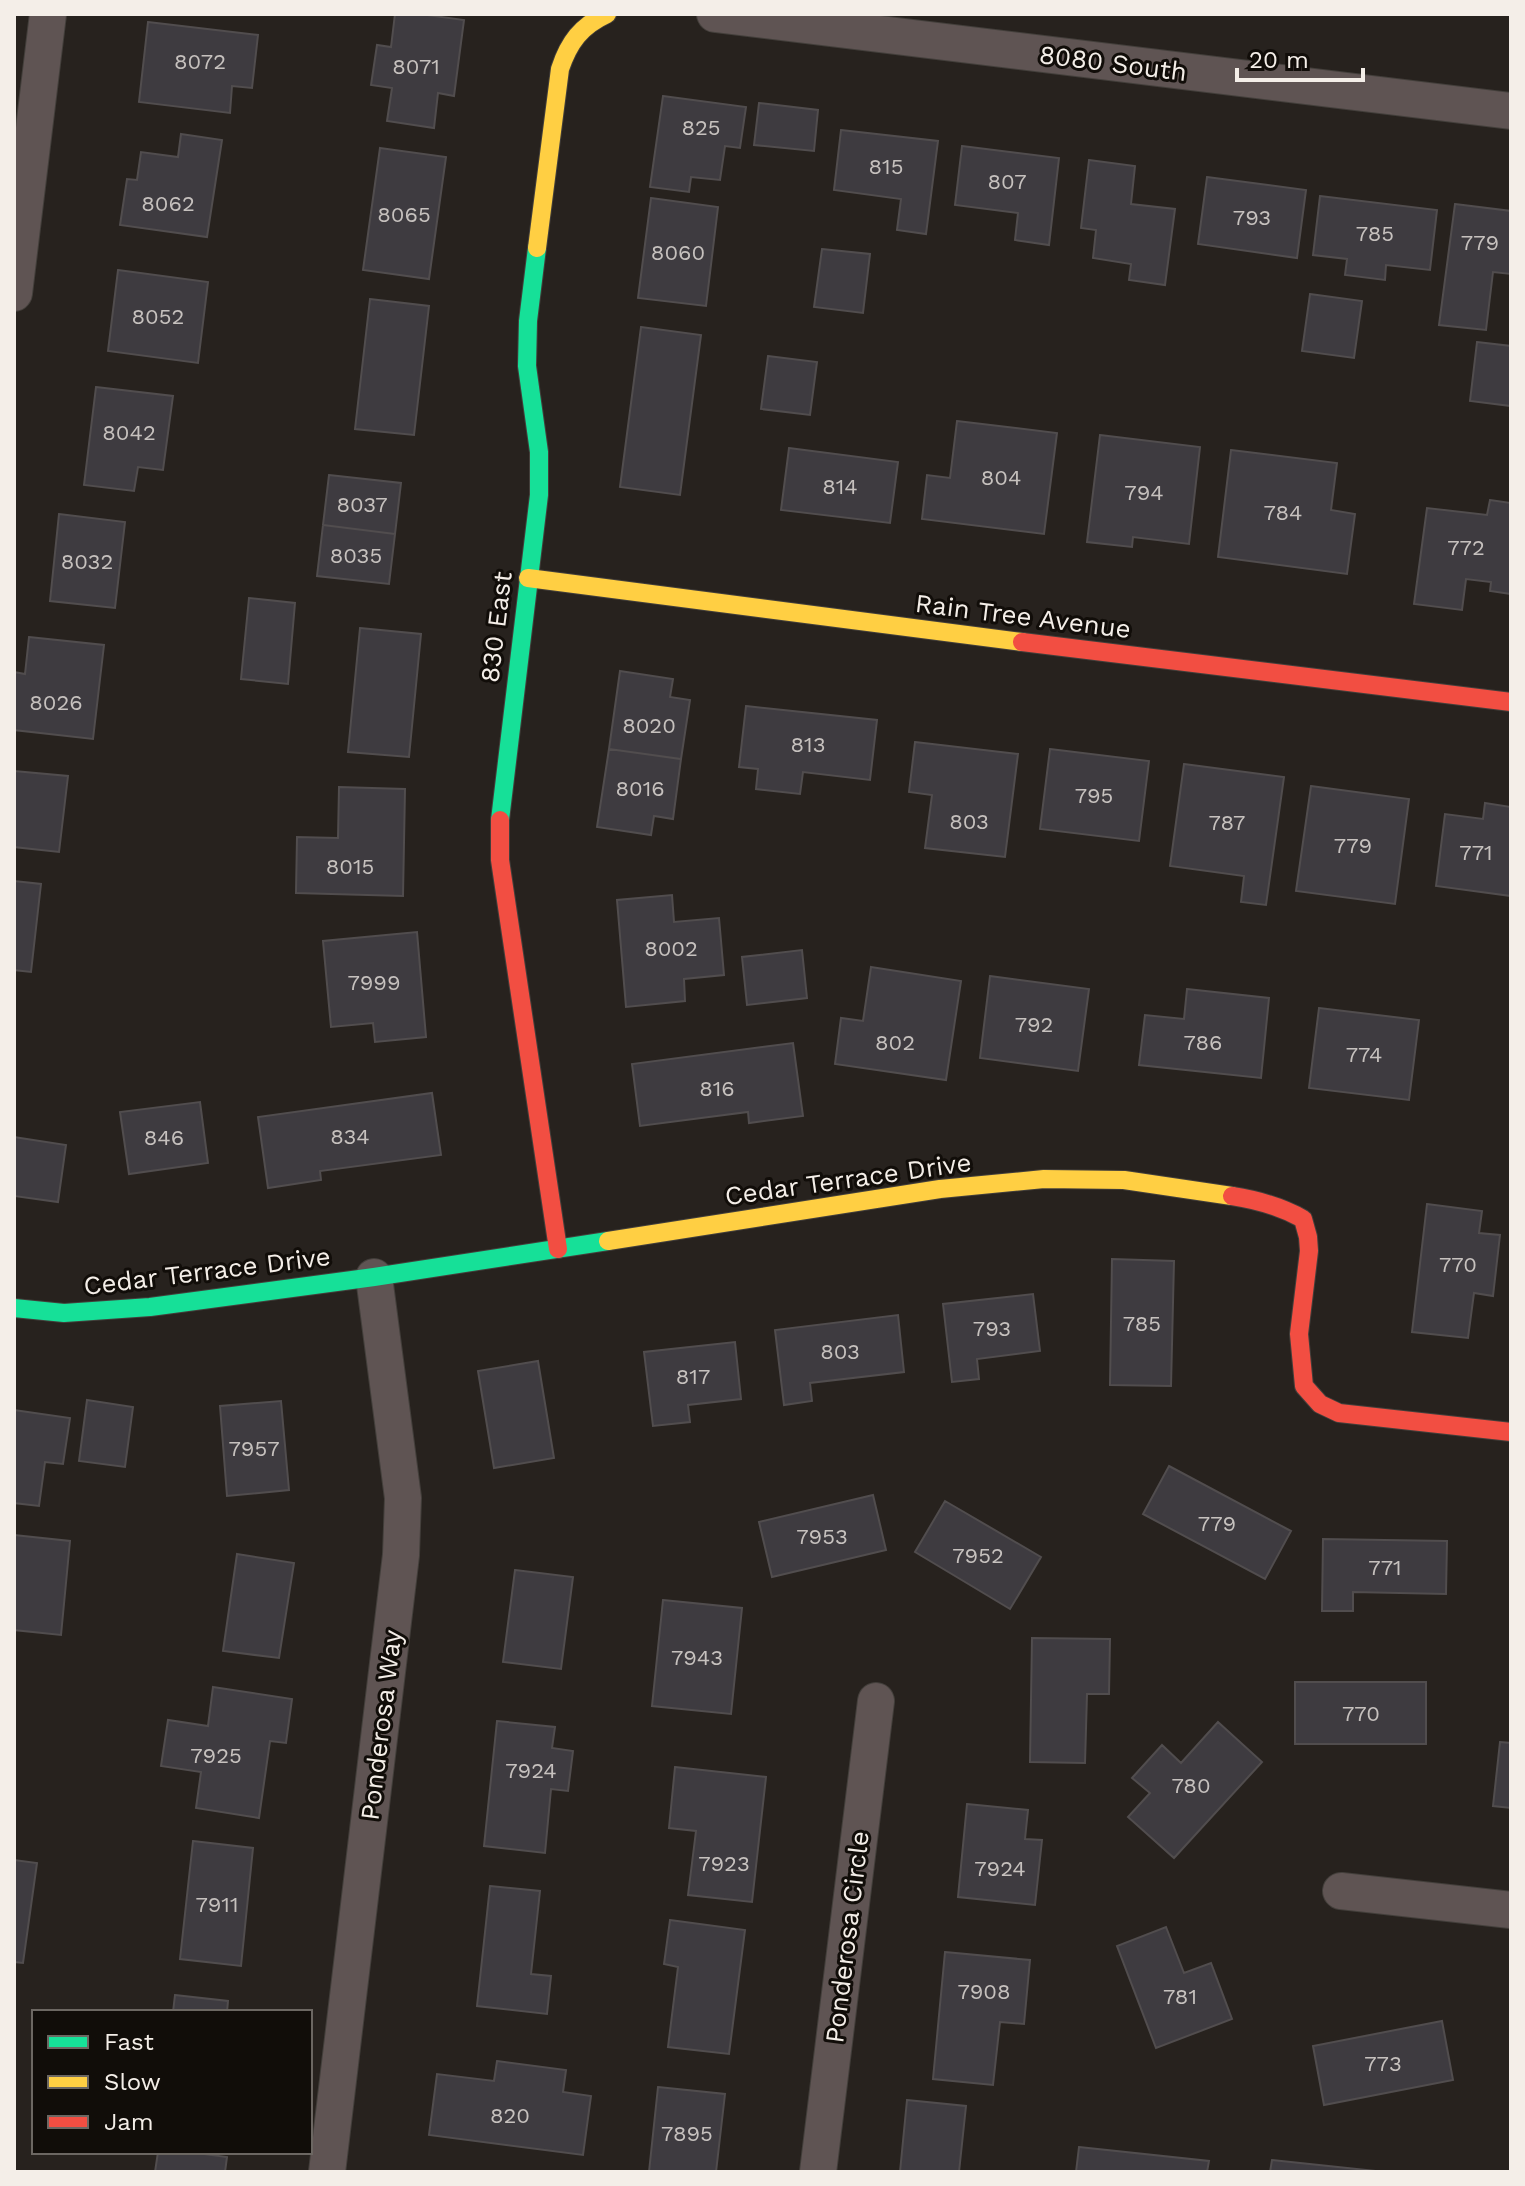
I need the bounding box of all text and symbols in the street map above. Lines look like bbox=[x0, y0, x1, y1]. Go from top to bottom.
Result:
scale bar bbox=[1237, 32, 1363, 82]
street label: 8080 South bbox=[1037, 39, 1189, 87]
text: 20 m bbox=[1249, 46, 1309, 74]
house number: 8072 bbox=[174, 49, 226, 74]
house number: 8071 bbox=[392, 54, 440, 79]
house number: 825 bbox=[681, 115, 721, 140]
house number: 815 bbox=[869, 154, 903, 179]
house number: 807 bbox=[987, 169, 1027, 194]
house number: 8062 bbox=[141, 191, 195, 216]
house number: 8065 bbox=[377, 202, 431, 227]
house number: 793 bbox=[1233, 205, 1271, 230]
house number: 785 bbox=[1356, 221, 1394, 246]
house number: 779 bbox=[1461, 230, 1499, 255]
house number: 8060 bbox=[651, 240, 705, 265]
house number: 8052 bbox=[132, 304, 184, 329]
house number: 8042 bbox=[102, 420, 156, 445]
house number: 804 bbox=[981, 465, 1021, 490]
house number: 814 bbox=[822, 474, 858, 499]
house number: 794 bbox=[1124, 480, 1164, 505]
house number: 8037 bbox=[336, 492, 388, 517]
house number: 784 bbox=[1264, 500, 1302, 525]
house number: 772 bbox=[1447, 535, 1485, 560]
house number: 8035 bbox=[330, 543, 382, 568]
house number: 8032 bbox=[61, 549, 113, 574]
street label: 830 East bbox=[474, 570, 518, 684]
street label: Rain Tree Avenue bbox=[913, 588, 1133, 644]
house number: 8026 bbox=[29, 690, 83, 715]
house number: 8020 bbox=[622, 713, 676, 738]
house number: 813 bbox=[791, 732, 825, 757]
house number: 8016 bbox=[615, 776, 665, 801]
house number: 795 bbox=[1075, 783, 1113, 808]
house number: 803 bbox=[949, 809, 989, 834]
house number: 787 bbox=[1209, 810, 1245, 835]
house number: 779 bbox=[1334, 833, 1372, 858]
house number: 771 bbox=[1459, 840, 1493, 865]
house number: 8015 bbox=[326, 854, 374, 879]
house number: 8002 bbox=[644, 936, 698, 961]
house number: 7999 bbox=[347, 970, 401, 995]
house number: 792 bbox=[1015, 1012, 1053, 1037]
house number: 802 bbox=[875, 1030, 915, 1055]
house number: 786 bbox=[1184, 1030, 1222, 1055]
house number: 774 bbox=[1346, 1042, 1382, 1067]
house number: 816 bbox=[699, 1076, 735, 1101]
house number: 834 bbox=[330, 1124, 370, 1149]
house number: 846 bbox=[144, 1125, 184, 1150]
street label: Cedar Terrace Drive bbox=[723, 1147, 973, 1211]
street label: Cedar Terrace Drive bbox=[82, 1241, 332, 1301]
house number: 770 bbox=[1439, 1252, 1477, 1277]
house number: 785 bbox=[1123, 1311, 1161, 1336]
house number: 793 bbox=[973, 1316, 1011, 1341]
house number: 803 bbox=[820, 1339, 860, 1364]
house number: 817 bbox=[676, 1364, 710, 1389]
house number: 7957 bbox=[228, 1436, 280, 1461]
house number: 779 bbox=[1198, 1511, 1236, 1536]
house number: 7953 bbox=[796, 1524, 848, 1549]
house number: 7952 bbox=[952, 1543, 1004, 1568]
house number: 771 bbox=[1368, 1555, 1402, 1580]
street label: Ponderosa Way bbox=[354, 1627, 408, 1822]
house number: 7943 bbox=[671, 1645, 723, 1670]
house number: 770 bbox=[1342, 1701, 1380, 1726]
house number: 7925 bbox=[190, 1743, 242, 1768]
house number: 7924 bbox=[505, 1758, 557, 1783]
house number: 780 bbox=[1171, 1773, 1211, 1798]
street label: Ponderosa Circle bbox=[819, 1829, 875, 2045]
house number: 7923 bbox=[698, 1851, 750, 1876]
house number: 7924 bbox=[974, 1856, 1026, 1881]
house number: 7911 bbox=[195, 1892, 239, 1917]
house number: 7908 bbox=[957, 1979, 1011, 2004]
house number: 781 bbox=[1163, 1984, 1197, 2009]
legend bbox=[32, 2010, 312, 2154]
text: Fast bbox=[104, 2028, 154, 2056]
house number: 773 bbox=[1364, 2051, 1402, 2076]
text: Slow bbox=[104, 2068, 161, 2096]
house number: 820 bbox=[490, 2103, 530, 2128]
text: Jam bbox=[104, 2108, 154, 2136]
house number: 7895 bbox=[661, 2121, 713, 2146]

